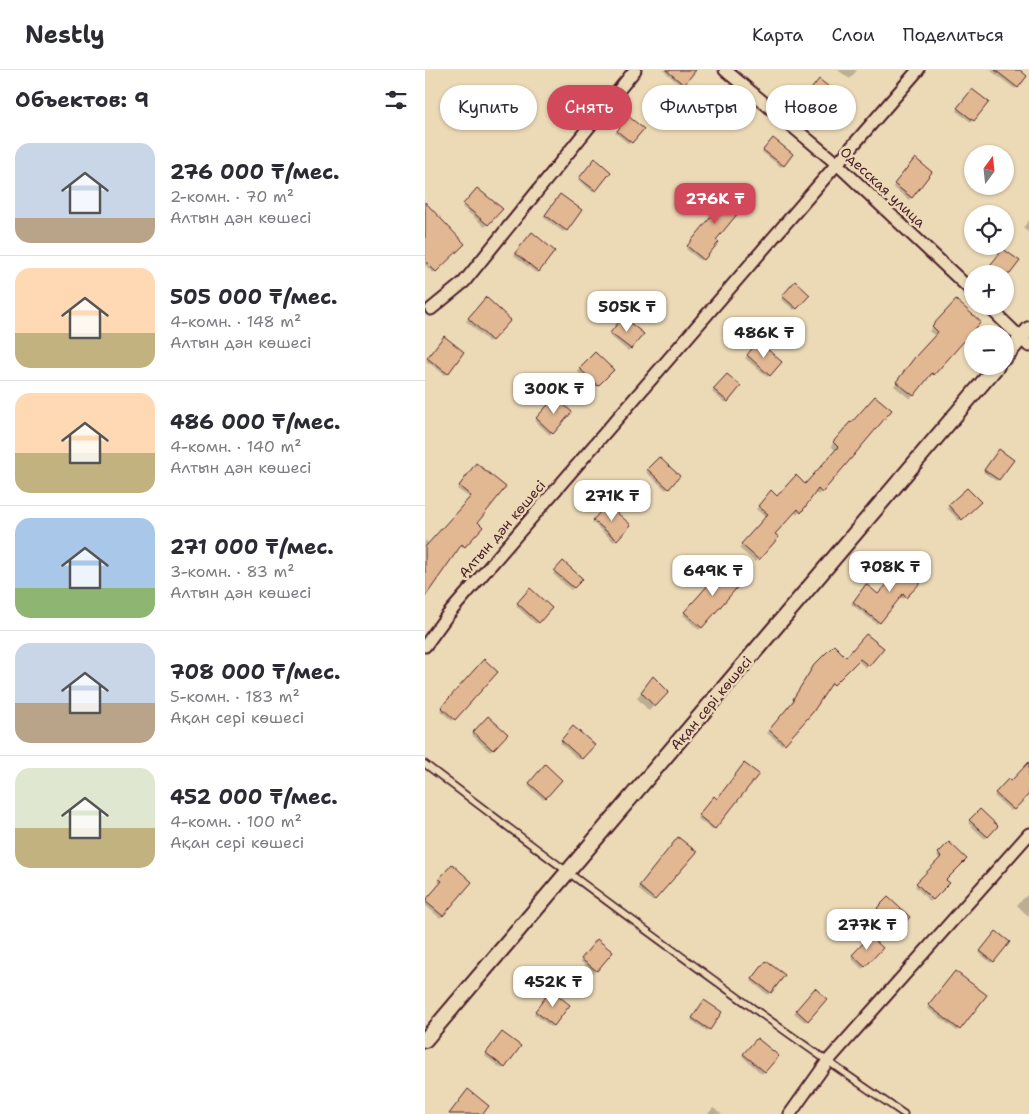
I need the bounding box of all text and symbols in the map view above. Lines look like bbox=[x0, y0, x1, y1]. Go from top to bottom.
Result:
text: Nestly bbox=[25, 19, 105, 51]
text: Карта bbox=[752, 23, 803, 47]
text: Слои bbox=[831, 23, 875, 47]
text: Поделиться bbox=[903, 23, 1004, 47]
chip: Купить bbox=[440, 85, 537, 130]
chip: Снять bbox=[547, 85, 632, 130]
chip: Фильтры bbox=[642, 85, 756, 130]
chip: Новое bbox=[766, 85, 856, 130]
text: Объектов: 9 bbox=[15, 86, 149, 114]
icon: filters bbox=[382, 86, 410, 114]
street label: Одесская улица bbox=[837, 143, 930, 231]
north arrow bbox=[964, 145, 1014, 195]
map controls bbox=[964, 145, 1014, 375]
text: 276 000 ₸/мес. bbox=[170, 158, 340, 186]
icon: home bbox=[55, 163, 115, 223]
pin: 276K ₸ bbox=[674, 182, 756, 225]
text: 2-комн. · 70 m² bbox=[170, 186, 294, 207]
text: 276K ₸ bbox=[685, 188, 745, 209]
button: locate bbox=[964, 205, 1014, 255]
text: Алтын дән көшесі bbox=[170, 207, 312, 228]
button: + bbox=[964, 265, 1014, 315]
text: 505 000 ₸/мес. bbox=[170, 283, 337, 311]
icon: home bbox=[55, 288, 115, 348]
pin: 505K ₸ bbox=[586, 290, 668, 333]
text: 505K ₸ bbox=[598, 296, 656, 317]
text: 4-комн. · 148 m² bbox=[170, 311, 301, 332]
pin: 486K ₸ bbox=[723, 316, 805, 359]
text: 486K ₸ bbox=[734, 322, 794, 343]
button: − bbox=[964, 325, 1014, 375]
text: Алтын дән көшесі bbox=[170, 332, 312, 353]
pin: 300K ₸ bbox=[513, 372, 595, 415]
text: 300K ₸ bbox=[524, 378, 584, 399]
text: 486 000 ₸/мес. bbox=[170, 408, 341, 436]
icon: home bbox=[55, 413, 115, 473]
text: 4-комн. · 140 m² bbox=[170, 436, 302, 457]
text: Алтын дән көшесі bbox=[170, 457, 312, 478]
street label: Алтын дән көшесі bbox=[455, 476, 549, 582]
pin: 271K ₸ bbox=[571, 480, 653, 522]
text: 271K ₸ bbox=[585, 485, 639, 506]
text: 271 000 ₸/мес. bbox=[170, 533, 334, 561]
icon: home bbox=[55, 538, 115, 598]
pin: 708K ₸ bbox=[849, 550, 931, 593]
pin: 649K ₸ bbox=[672, 554, 754, 597]
text: 708K ₸ bbox=[860, 556, 920, 577]
text: 649K ₸ bbox=[683, 560, 743, 581]
text: 3-комн. · 83 m² bbox=[170, 561, 295, 582]
text: Алтын дән көшесі bbox=[170, 582, 312, 603]
street label: Ақан сері көшесі bbox=[666, 652, 756, 754]
text: 708 000 ₸/мес. bbox=[170, 658, 341, 686]
icon: home bbox=[55, 663, 115, 723]
text: 5-комн. · 183 m² bbox=[170, 686, 300, 707]
text: Ақан сері көшесі bbox=[170, 707, 304, 728]
text: 452 000 ₸/мес. bbox=[170, 783, 338, 811]
icon: home bbox=[55, 788, 115, 848]
text: 4-комн. · 100 m² bbox=[170, 811, 302, 832]
text: Ақан сері көшесі bbox=[170, 832, 304, 853]
pin: 277K ₸ bbox=[826, 908, 908, 951]
text: 277K ₸ bbox=[838, 914, 896, 935]
pin: 452K ₸ bbox=[512, 966, 594, 1008]
text: 452K ₸ bbox=[524, 971, 582, 992]

